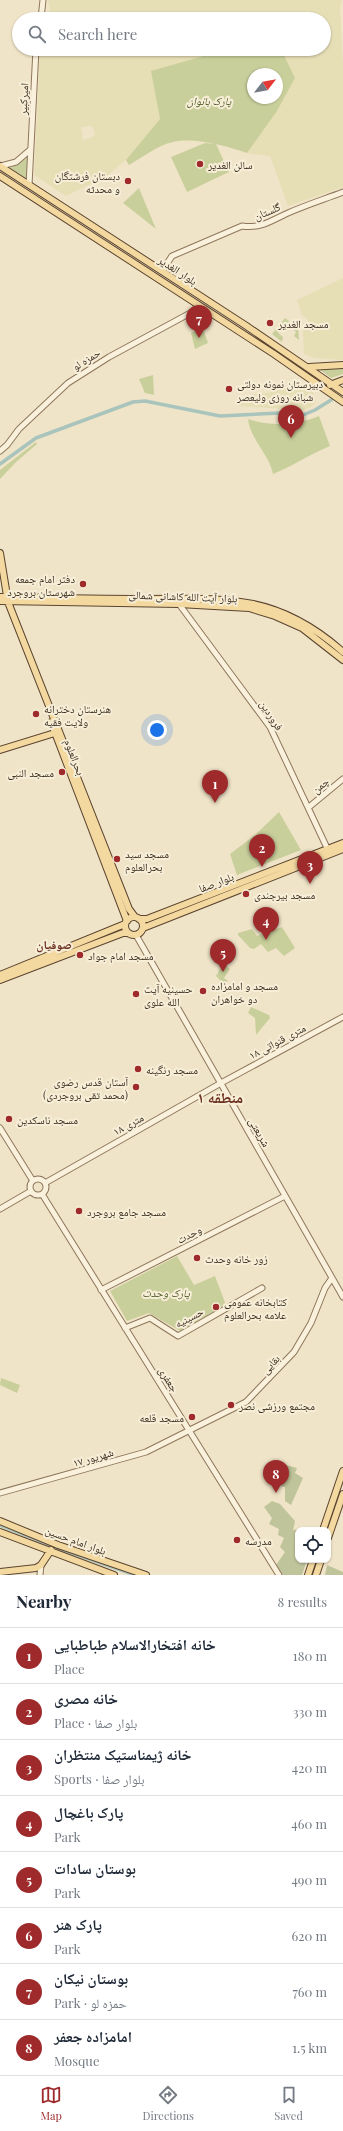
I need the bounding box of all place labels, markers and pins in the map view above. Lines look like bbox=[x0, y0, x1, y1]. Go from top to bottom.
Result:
place label: سالن الغدیر bbox=[207, 157, 252, 172]
marker: سالن الغدیر bbox=[195, 159, 205, 169]
place label: دبستان فرشتگان و محدثه bbox=[55, 168, 120, 196]
marker: دبستان فرشتگان و محدثه bbox=[123, 176, 133, 186]
pin: 7 bbox=[186, 305, 212, 338]
place label: مسجد الغدیر bbox=[277, 316, 329, 331]
marker: مسجد الغدیر bbox=[265, 318, 275, 328]
place label: دبیرستان نمونه دولتی شبانه روزی ولیعصر bbox=[236, 376, 324, 404]
marker: دبیرستان نمونه دولتی شبانه روزی ولیعصر bbox=[224, 384, 234, 394]
pin: 6 bbox=[278, 405, 304, 438]
place label: دفتر امام جمعه شهرستان بروجرد bbox=[7, 571, 75, 599]
marker: دفتر امام جمعه شهرستان بروجرد bbox=[78, 579, 88, 589]
place label: هنرستان دخترانه ولایت فقیه bbox=[44, 701, 111, 729]
marker: هنرستان دخترانه ولایت فقیه bbox=[31, 709, 41, 719]
place label: مسجد النبی bbox=[7, 765, 54, 780]
marker: مسجد النبی bbox=[57, 767, 67, 777]
pin: 1 bbox=[202, 770, 228, 803]
pin: 2 bbox=[249, 834, 275, 867]
place label: مسجد سید بحرالعلوم bbox=[125, 846, 169, 874]
pin: 3 bbox=[297, 851, 323, 884]
marker: مسجد سید بحرالعلوم bbox=[112, 854, 122, 864]
place label: مسجد بیرجندی bbox=[254, 887, 315, 902]
marker: مسجد بیرجندی bbox=[241, 889, 251, 899]
pin: 4 bbox=[253, 907, 279, 940]
pin: 5 bbox=[210, 939, 236, 972]
place label: مسجد امام جواد bbox=[88, 948, 153, 963]
marker: مسجد امام جواد bbox=[75, 950, 85, 960]
place label: مسجد و امامزاده دو خواهران bbox=[211, 978, 278, 1006]
place label: حسینیه آیت الله علوی bbox=[144, 981, 193, 1009]
marker: مسجد و امامزاده دو خواهران bbox=[198, 986, 208, 996]
marker: حسینیه آیت الله علوی bbox=[131, 989, 141, 999]
place label: مسجد رنگینه bbox=[146, 1062, 198, 1077]
marker: مسجد رنگینه bbox=[133, 1064, 143, 1074]
place label: آستان قدس رضوی (محمد تقی بروجردی) bbox=[43, 1074, 128, 1102]
marker: آستان قدس رضوی (محمد تقی بروجردی) bbox=[131, 1082, 141, 1092]
place label: مسجد ناسکدین bbox=[17, 1112, 78, 1127]
marker: مسجد ناسکدین bbox=[4, 1114, 14, 1124]
place label: مسجد جامع بروجرد bbox=[87, 1204, 166, 1219]
marker: مسجد جامع بروجرد bbox=[74, 1206, 84, 1216]
place label: زور خانه وحدت bbox=[205, 1251, 268, 1266]
marker: زور خانه وحدت bbox=[192, 1253, 202, 1263]
place label: کتابخانه عمومی علامه بحرالعلوم bbox=[224, 1294, 287, 1322]
marker: کتابخانه عمومی علامه بحرالعلوم bbox=[211, 1302, 221, 1312]
place label: مجتمع ورزشی نصر bbox=[238, 1398, 315, 1413]
marker: مجتمع ورزشی نصر bbox=[226, 1400, 236, 1410]
place label: مسجد قلعه bbox=[140, 1410, 184, 1425]
marker: مسجد قلعه bbox=[187, 1412, 197, 1422]
pin: 8 bbox=[263, 1460, 289, 1493]
place label: مدرسه bbox=[245, 1533, 272, 1548]
marker: مدرسه bbox=[232, 1535, 242, 1545]

